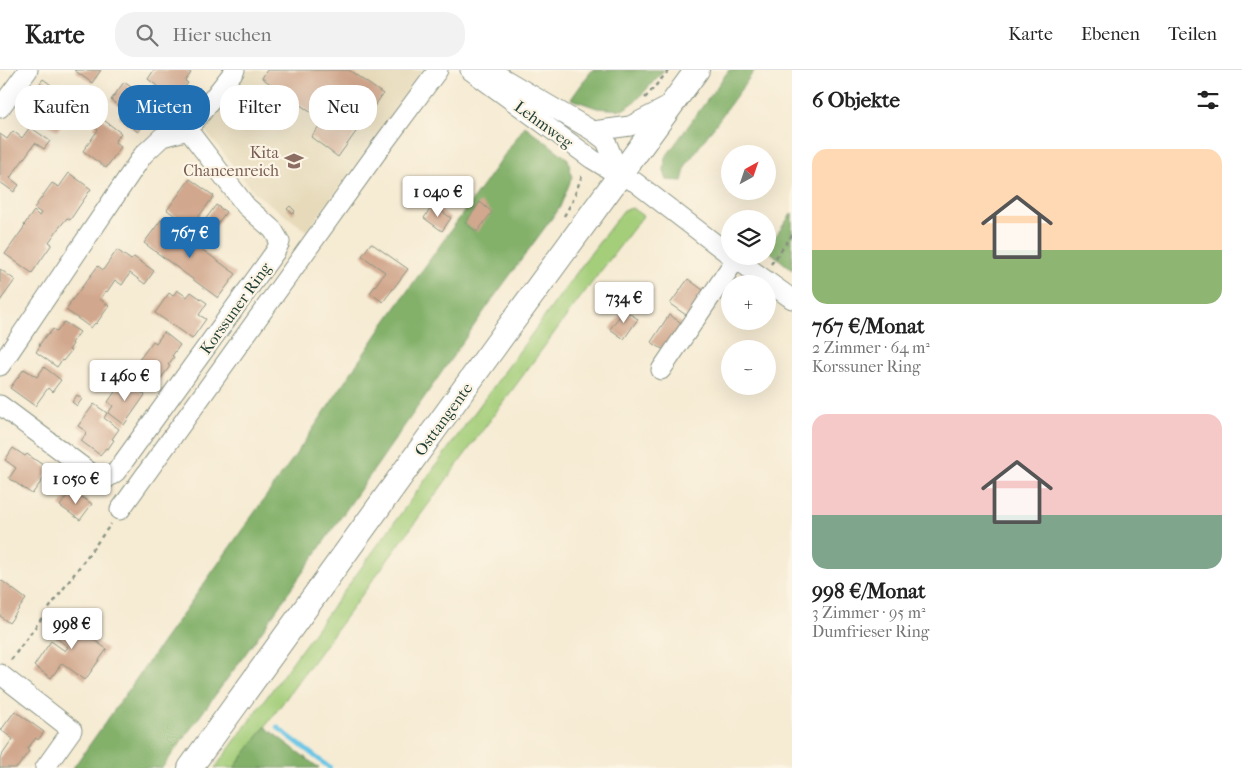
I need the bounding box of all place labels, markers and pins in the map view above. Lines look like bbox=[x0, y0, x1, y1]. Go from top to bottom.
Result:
place label: Kita Chancenreich bbox=[183, 143, 280, 180]
school or university icon: Kita Chancenreich bbox=[283, 150, 305, 172]
pin: 1 040 € bbox=[392, 176, 484, 218]
pin: 767 € bbox=[155, 216, 225, 259]
pin: 734 € bbox=[589, 282, 659, 324]
pin: 1 460 € bbox=[79, 360, 171, 402]
pin: 1 050 € bbox=[30, 462, 122, 505]
pin: 998 € bbox=[37, 608, 107, 650]

